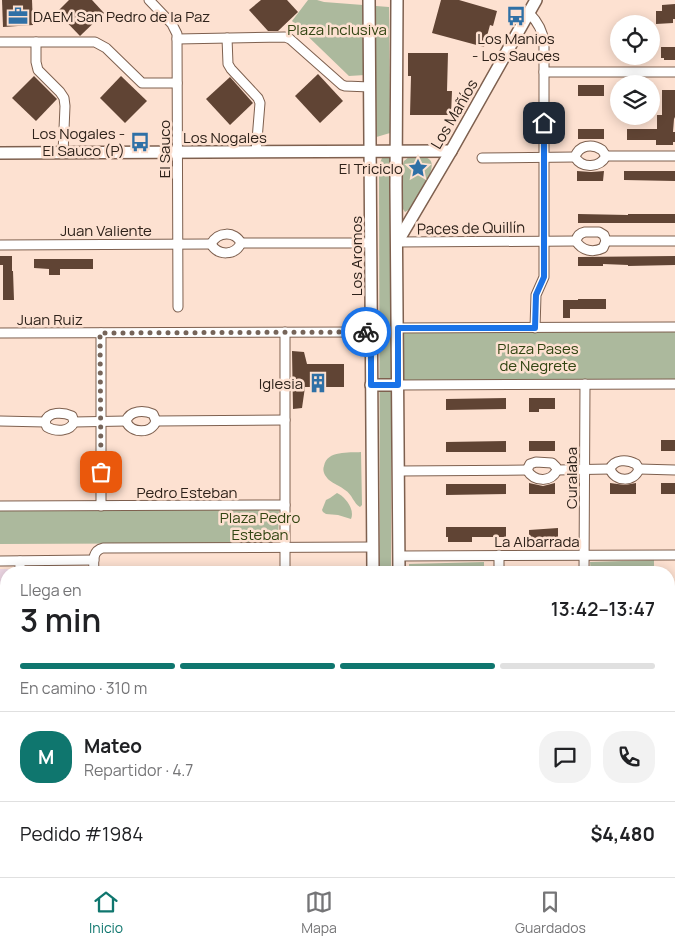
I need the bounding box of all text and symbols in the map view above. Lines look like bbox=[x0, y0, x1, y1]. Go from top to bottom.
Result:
office icon: DAEM San Pedro de la Paz bbox=[7, 5, 29, 27]
bus stop icon: Los Manios - Los Sauces bbox=[505, 5, 527, 27]
place label: DAEM San Pedro de la Paz bbox=[33, 6, 210, 27]
map controls bbox=[610, 15, 660, 125]
button: locate bbox=[610, 15, 660, 65]
park label: Plaza Inclusiva bbox=[287, 19, 387, 40]
place label: Los Manios - Los Sauces bbox=[472, 28, 560, 66]
street label: Los Mañíos bbox=[426, 75, 482, 153]
button: layers bbox=[610, 75, 660, 125]
pin bbox=[523, 102, 565, 144]
icon: home bbox=[530, 109, 558, 137]
street label: El Sauco bbox=[154, 120, 175, 178]
place label: Los Nogales - El Sauco (P) bbox=[32, 123, 125, 161]
street label: Los Nogales bbox=[183, 127, 267, 148]
bus stop icon: Los Nogales - El Sauco (P) bbox=[129, 131, 151, 153]
place icon: El Triciclo bbox=[407, 157, 429, 179]
place label: El Triciclo bbox=[339, 158, 403, 179]
street label: Los Aromos bbox=[346, 216, 367, 296]
street label: Paces de Quillín bbox=[417, 217, 525, 239]
street label: Juan Valiente bbox=[60, 220, 152, 241]
courier bbox=[341, 307, 391, 357]
street label: Juan Ruiz bbox=[17, 309, 83, 330]
icon: bike bbox=[352, 318, 380, 346]
park label: Plaza Pases de Negrete bbox=[497, 338, 579, 376]
building icon: Iglesia bbox=[307, 372, 329, 394]
place label: Iglesia bbox=[259, 373, 303, 394]
street label: Curalaba bbox=[561, 447, 582, 509]
pin bbox=[80, 451, 122, 493]
icon: bag bbox=[87, 458, 115, 486]
street label: Pedro Esteban bbox=[137, 482, 237, 503]
park label: Plaza Pedro Esteban bbox=[220, 507, 300, 545]
street label: La Albarrada bbox=[494, 531, 580, 552]
text: Llega en bbox=[20, 579, 81, 601]
text: 13:42–13:47 bbox=[551, 596, 655, 622]
text: 3 min bbox=[20, 598, 101, 642]
text: En camino · 310 m bbox=[20, 677, 147, 699]
button: chat bbox=[539, 731, 591, 783]
button: phone bbox=[603, 731, 655, 783]
text: Mateo bbox=[84, 733, 142, 759]
text: M bbox=[38, 744, 54, 770]
text: Repartidor · 4.7 bbox=[84, 759, 193, 781]
text: Pedido #1984 bbox=[20, 821, 143, 847]
text: $4,480 bbox=[590, 821, 655, 847]
tab: Inicio bbox=[89, 888, 123, 937]
tab: Mapa bbox=[301, 888, 337, 937]
tab: Guardados bbox=[515, 888, 586, 937]

